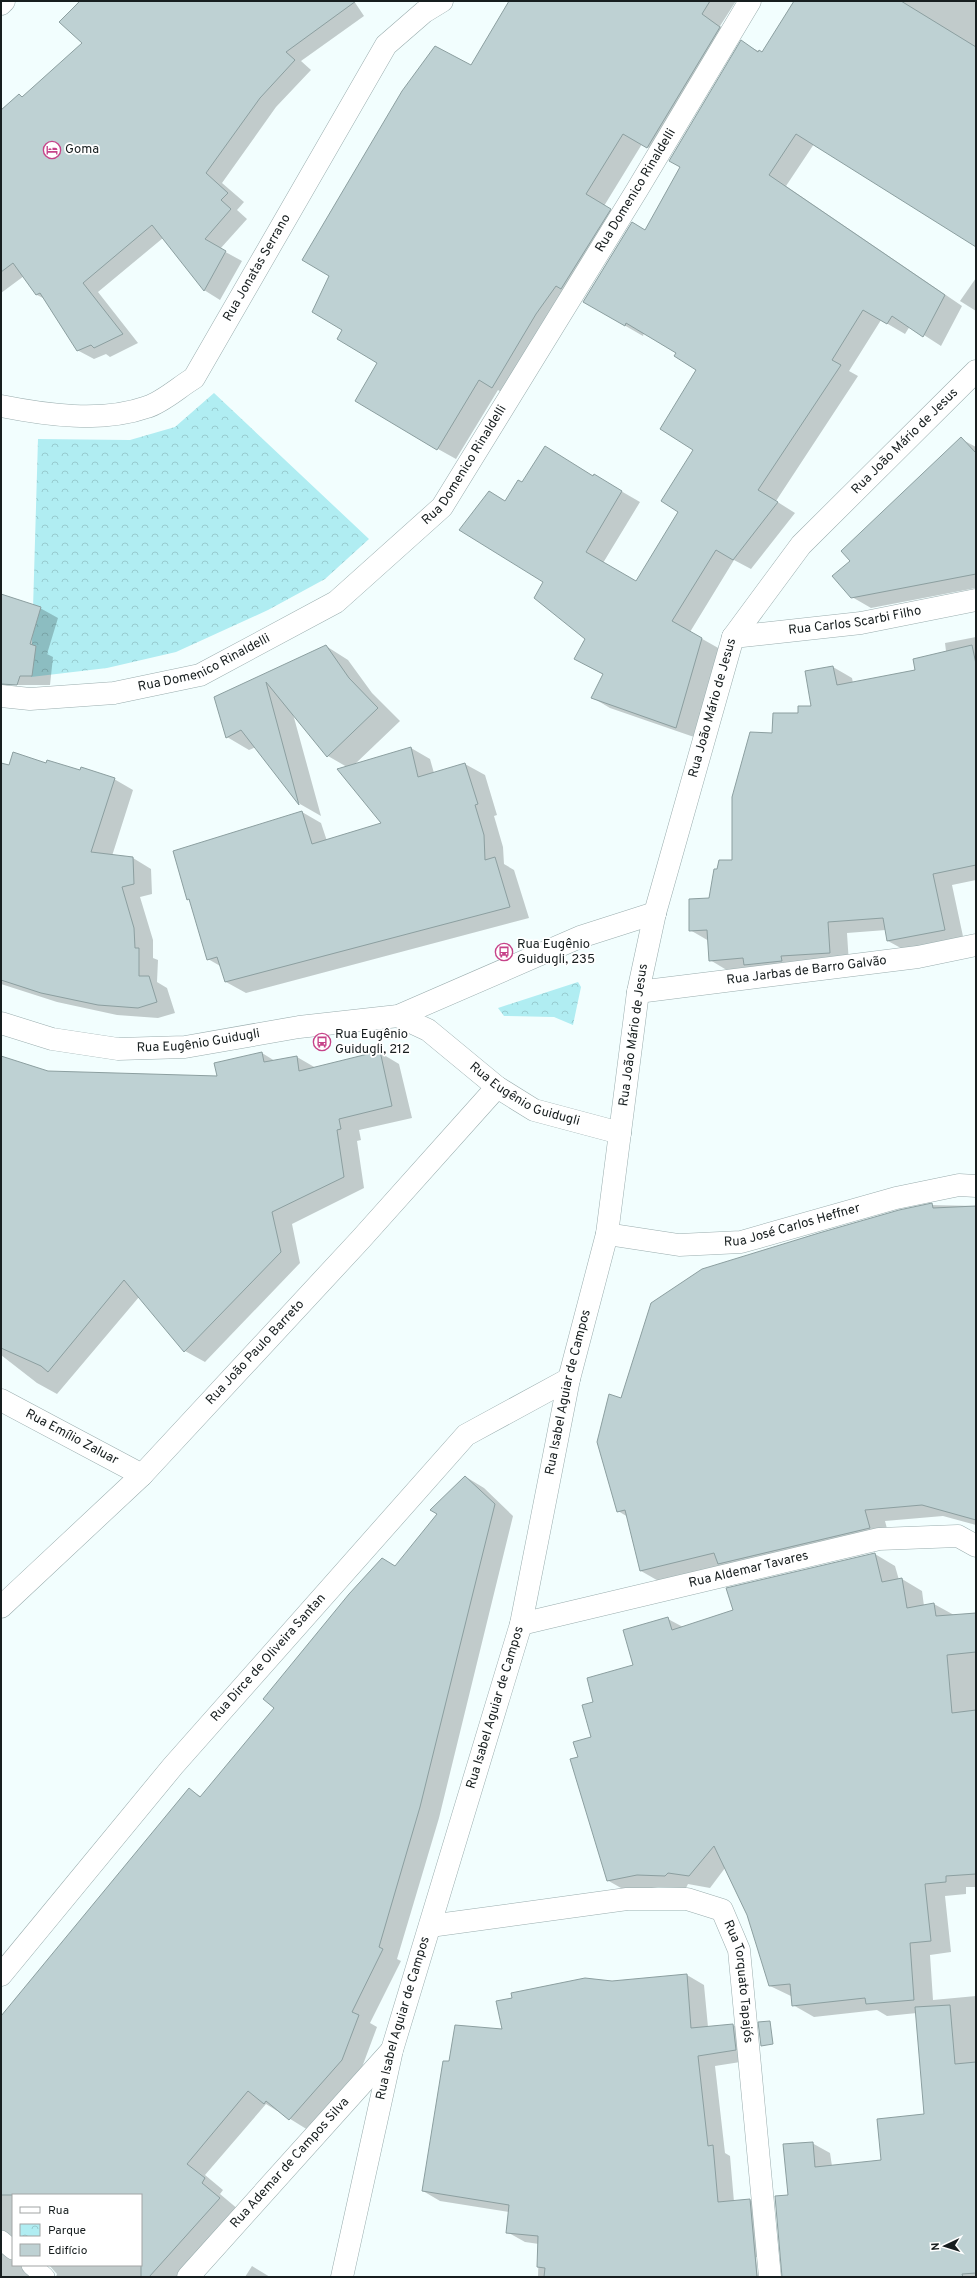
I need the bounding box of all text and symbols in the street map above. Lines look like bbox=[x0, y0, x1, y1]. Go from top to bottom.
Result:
street label: Rua Domenico Rinaldelli bbox=[592, 126, 680, 255]
hotel icon: Goma bbox=[42, 140, 62, 160]
place label: Goma bbox=[65, 142, 99, 158]
street label: Rua Jonatas Serrano bbox=[220, 212, 295, 325]
street label: Rua João Mário de Jesus bbox=[848, 385, 962, 498]
street label: Rua Domenico Rinaldelli bbox=[419, 402, 511, 529]
street label: Rua Carlos Scarbi Filho bbox=[788, 603, 923, 639]
street label: Rua Domenico Rinaldelli bbox=[137, 631, 273, 696]
street label: Rua João Mário de Jesus bbox=[686, 637, 740, 780]
place label: Rua Eugênio Guidugli, 235 bbox=[517, 937, 595, 968]
bus stop icon: Rua Eugênio Guidugli, 235 bbox=[494, 942, 514, 962]
street label: Rua Jarbas de Barro Galvão bbox=[726, 953, 888, 989]
street label: Rua João Mário de Jesus bbox=[616, 963, 652, 1107]
street label: Rua Eugênio Guidugli bbox=[136, 1026, 261, 1056]
place label: Rua Eugênio Guidugli, 212 bbox=[335, 1027, 410, 1058]
bus stop icon: Rua Eugênio Guidugli, 212 bbox=[312, 1032, 332, 1052]
street label: Rua Eugênio Guidugli bbox=[466, 1059, 582, 1130]
street label: Rua José Carlos Heffner bbox=[724, 1201, 862, 1251]
street label: Rua João Paulo Barreto bbox=[203, 1297, 308, 1409]
street label: Rua Isabel Aguiar de Campos bbox=[542, 1308, 595, 1476]
street label: Rua Emílio Zaluar bbox=[22, 1406, 121, 1469]
street label: Rua Aldemar Tavares bbox=[687, 1548, 810, 1592]
street label: Rua Dirce de Oliveira Santan bbox=[208, 1591, 330, 1725]
street label: Rua Isabel Aguiar de Campos bbox=[463, 1625, 528, 1791]
street label: Rua Torquato Tapajós bbox=[719, 1918, 756, 2044]
street label: Rua Isabel Aguiar de Campos bbox=[373, 1935, 434, 2102]
street label: Rua Ademar de Campos Silva bbox=[227, 2095, 353, 2232]
legend bbox=[12, 2194, 142, 2266]
text: Rua bbox=[48, 2203, 69, 2219]
text: Parque bbox=[48, 2223, 86, 2239]
north arrow bbox=[925, 2226, 965, 2266]
text: N bbox=[929, 2242, 943, 2251]
text: Edifício bbox=[48, 2243, 88, 2259]

